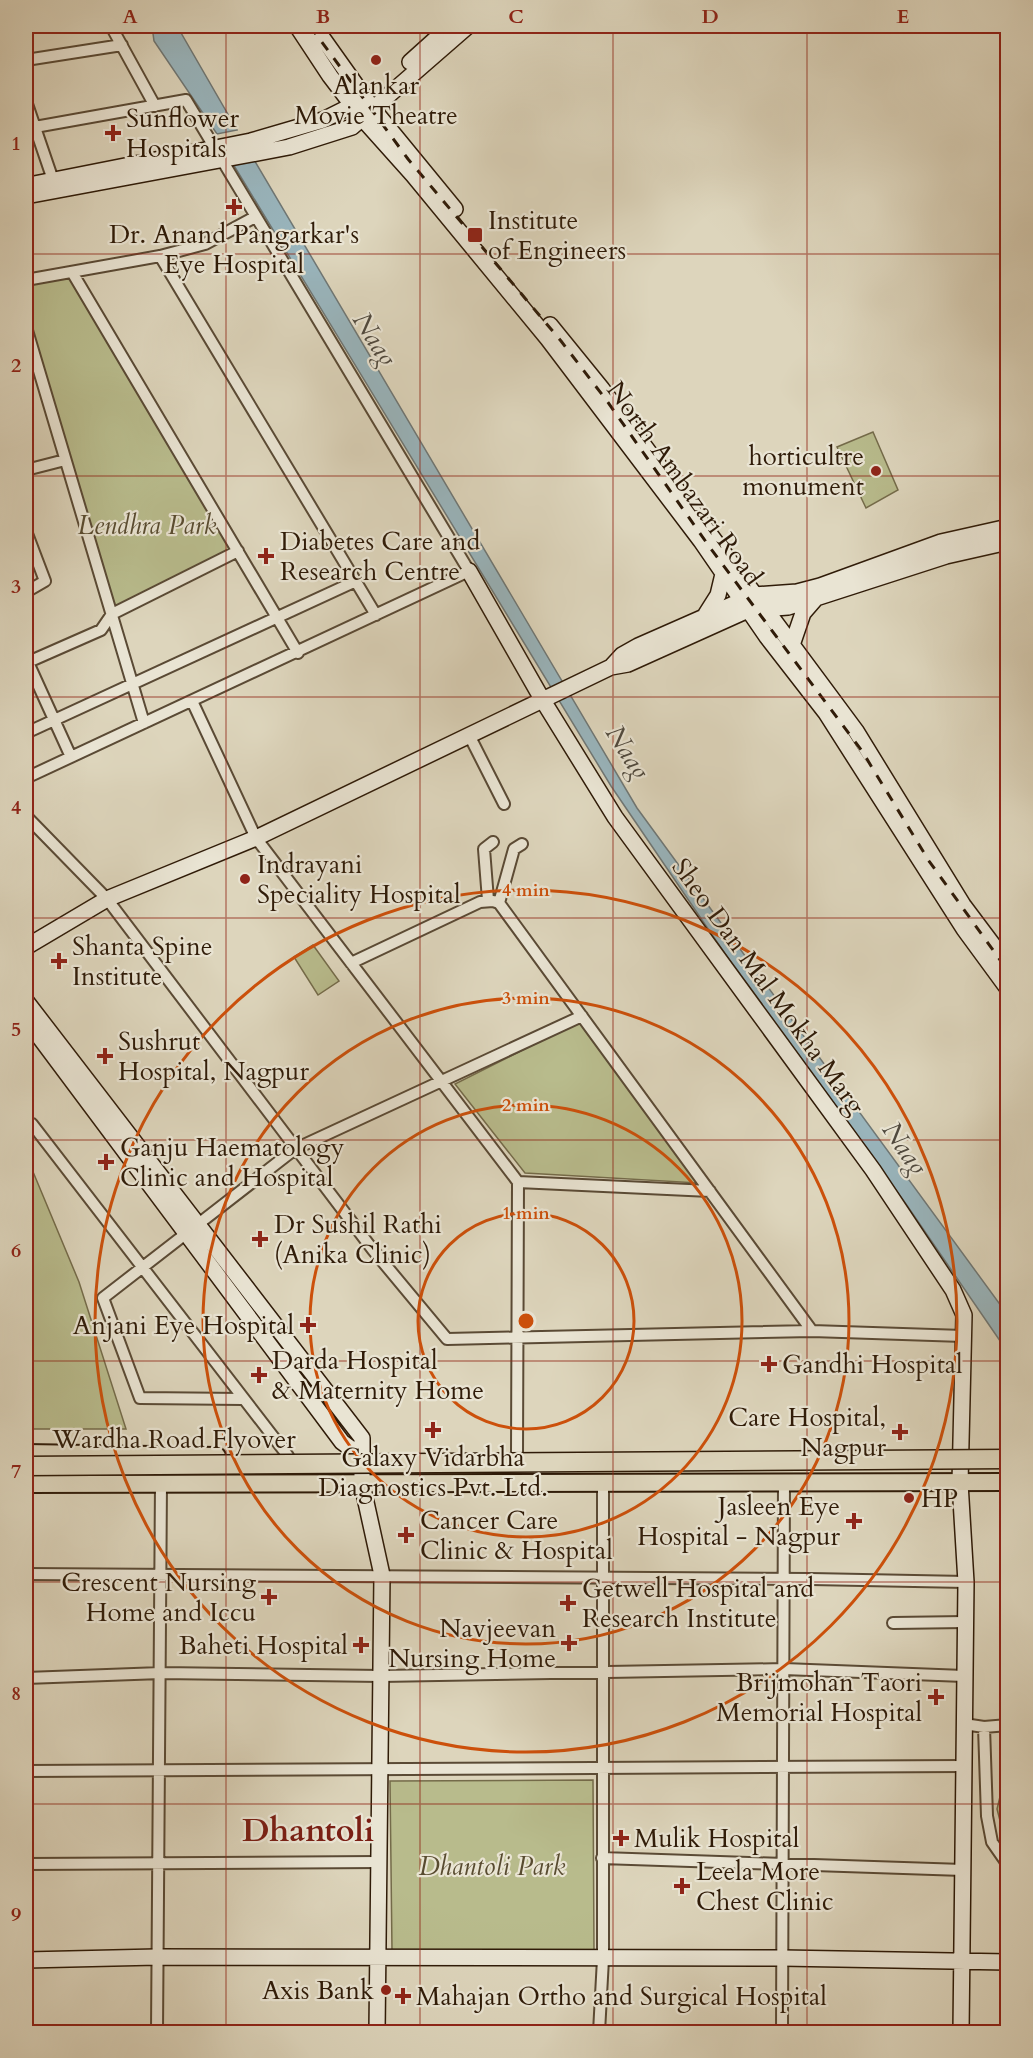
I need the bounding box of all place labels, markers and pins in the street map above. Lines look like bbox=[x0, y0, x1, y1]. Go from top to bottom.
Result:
marker: Alankar Movie Theatre bbox=[369, 53, 383, 67]
place label: Alankar Movie Theatre bbox=[294, 68, 458, 133]
place label: Sunflower Hospitals bbox=[126, 101, 240, 166]
marker: Sunflower Hospitals bbox=[104, 124, 122, 142]
marker: Dr. Anand Pangarkar's Eye Hospital bbox=[225, 198, 243, 216]
place label: Institute of Engineers bbox=[488, 203, 626, 268]
place label: Dr. Anand Pangarkar's Eye Hospital bbox=[109, 217, 359, 282]
marker: Institute of Engineers bbox=[466, 226, 484, 244]
place label: horticultre monument bbox=[742, 439, 864, 504]
marker: horticultre monument bbox=[869, 464, 883, 478]
place label: Diabetes Care and Research Centre bbox=[280, 524, 481, 589]
marker: Diabetes Care and Research Centre bbox=[257, 547, 275, 565]
place label: Indrayani Speciality Hospital bbox=[257, 847, 461, 912]
marker: Indrayani Speciality Hospital bbox=[238, 872, 252, 886]
place label: Shanta Spine Institute bbox=[72, 929, 213, 994]
marker: Shanta Spine Institute bbox=[50, 952, 68, 970]
place label: Sushrut Hospital, Nagpur bbox=[118, 1024, 309, 1089]
marker: Sushrut Hospital, Nagpur bbox=[96, 1047, 114, 1065]
place label: Ganju Haematology Clinic and Hospital bbox=[120, 1130, 345, 1195]
marker: Ganju Haematology Clinic and Hospital bbox=[97, 1153, 115, 1171]
place label: Dr Sushil Rathi (Anika Clinic) bbox=[274, 1207, 442, 1272]
marker: Dr Sushil Rathi (Anika Clinic) bbox=[251, 1230, 269, 1248]
place label: Anjani Eye Hospital bbox=[73, 1308, 294, 1343]
centre of rings bbox=[516, 1311, 536, 1331]
marker: Anjani Eye Hospital bbox=[299, 1316, 317, 1334]
place label: Darda Hospital & Maternity Home bbox=[272, 1343, 484, 1408]
place label: Gandhi Hospital bbox=[782, 1347, 963, 1382]
marker: Gandhi Hospital bbox=[760, 1355, 778, 1373]
marker: Darda Hospital & Maternity Home bbox=[250, 1366, 268, 1384]
place label: Care Hospital, Nagpur bbox=[728, 1400, 887, 1465]
marker: Galaxy Vidarbha Diagnostics Pvt. Ltd. bbox=[424, 1421, 442, 1439]
marker: Care Hospital, Nagpur bbox=[891, 1423, 909, 1441]
place label: Galaxy Vidarbha Diagnostics Pvt. Ltd. bbox=[318, 1440, 548, 1505]
place label: HP bbox=[921, 1481, 958, 1516]
place label: Jasleen Eye Hospital - Nagpur bbox=[637, 1489, 841, 1554]
marker: HP bbox=[902, 1491, 916, 1505]
place label: Cancer Care Clinic & Hospital bbox=[420, 1503, 613, 1568]
marker: Jasleen Eye Hospital - Nagpur bbox=[845, 1512, 863, 1530]
marker: Cancer Care Clinic & Hospital bbox=[397, 1526, 415, 1544]
place label: Crescent Nursing Home and Iccu bbox=[61, 1565, 256, 1630]
place label: Getwell Hospital and Research Institute bbox=[582, 1571, 814, 1636]
marker: Crescent Nursing Home and Iccu bbox=[260, 1588, 278, 1606]
marker: Getwell Hospital and Research Institute bbox=[559, 1594, 577, 1612]
place label: Navjeevan Nursing Home bbox=[388, 1611, 556, 1676]
place label: Baheti Hospital bbox=[179, 1628, 348, 1663]
marker: Navjeevan Nursing Home bbox=[560, 1634, 578, 1652]
marker: Baheti Hospital bbox=[352, 1636, 370, 1654]
place label: Brijmohan Taori Memorial Hospital bbox=[716, 1665, 922, 1730]
marker: Brijmohan Taori Memorial Hospital bbox=[927, 1688, 945, 1706]
place label: Mulik Hospital bbox=[634, 1821, 800, 1856]
marker: Mulik Hospital bbox=[612, 1829, 630, 1847]
place label: Leela More Chest Clinic bbox=[696, 1854, 834, 1919]
marker: Leela More Chest Clinic bbox=[673, 1877, 691, 1895]
place label: Axis Bank bbox=[262, 1973, 374, 2008]
place label: Mahajan Ortho and Surgical Hospital bbox=[416, 1979, 827, 2014]
marker: Axis Bank bbox=[379, 1983, 393, 1997]
marker: Mahajan Ortho and Surgical Hospital bbox=[394, 1987, 412, 2005]

